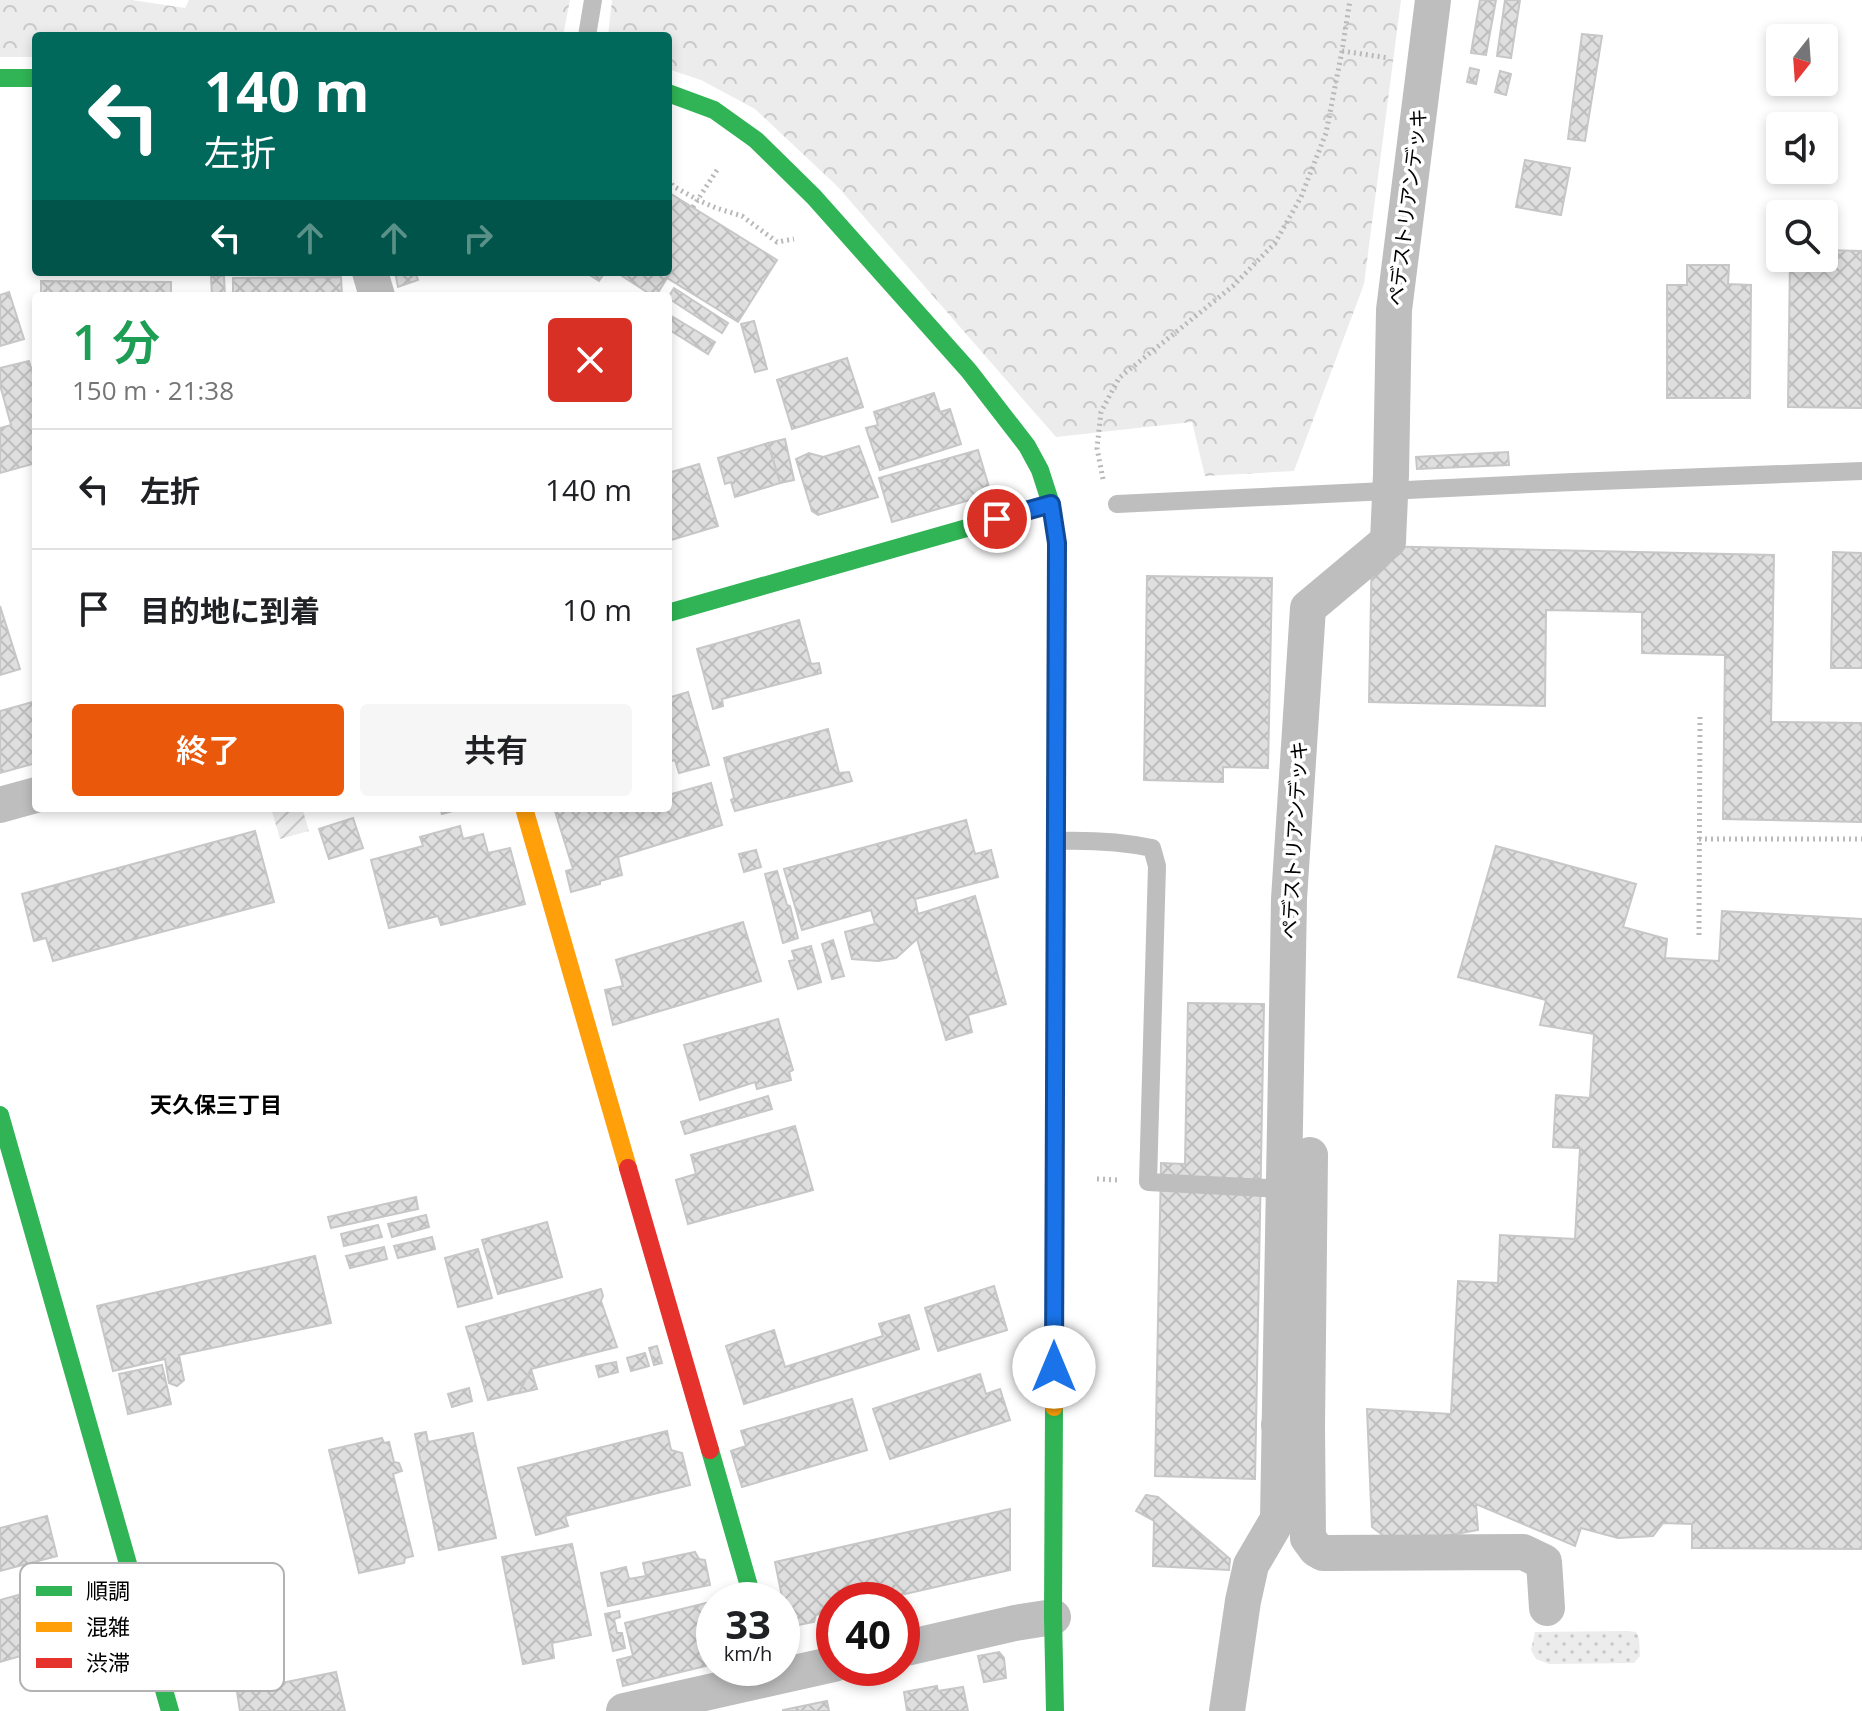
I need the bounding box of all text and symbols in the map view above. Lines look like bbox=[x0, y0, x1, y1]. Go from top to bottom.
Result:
north arrow bbox=[1766, 24, 1838, 96]
map controls bbox=[1766, 24, 1838, 272]
text: 140 m bbox=[204, 52, 370, 128]
icon: left bbox=[72, 64, 176, 168]
street label: ペデストリアンデッキ bbox=[1381, 106, 1433, 308]
button: sound bbox=[1766, 112, 1838, 184]
text: 左折 bbox=[204, 128, 276, 177]
button: search bbox=[1766, 200, 1838, 272]
icon: left bbox=[204, 216, 248, 260]
icon: ahead bbox=[288, 216, 332, 260]
icon: ahead bbox=[372, 216, 416, 260]
icon: right bbox=[456, 216, 500, 260]
text: 1 分 bbox=[72, 309, 160, 374]
button: close bbox=[548, 318, 632, 402]
text: 150 m · 21:38 bbox=[72, 372, 234, 408]
icon: left bbox=[72, 467, 116, 511]
text: 140 m bbox=[545, 469, 632, 510]
text: 左折 bbox=[140, 470, 200, 511]
pin bbox=[963, 485, 1031, 553]
icon: arrive bbox=[975, 497, 1019, 541]
icon: arrive bbox=[72, 587, 116, 631]
text: 10 m bbox=[562, 589, 632, 630]
text: 目的地に到着 bbox=[140, 590, 320, 631]
button: 終了 bbox=[72, 704, 344, 796]
button: 共有 bbox=[360, 704, 632, 796]
street label: ペデストリアンデッキ bbox=[1275, 740, 1313, 940]
district label: 天久保三丁目 bbox=[150, 1089, 282, 1119]
position arrow bbox=[1012, 1325, 1096, 1409]
legend bbox=[20, 1563, 284, 1691]
text: 順調 bbox=[86, 1575, 130, 1605]
speed limit sign: 40 bbox=[816, 1582, 920, 1686]
text: 33 bbox=[725, 1596, 771, 1651]
text: 混雑 bbox=[86, 1611, 130, 1641]
text: km/h bbox=[724, 1640, 772, 1667]
text: 渋滞 bbox=[86, 1647, 130, 1677]

